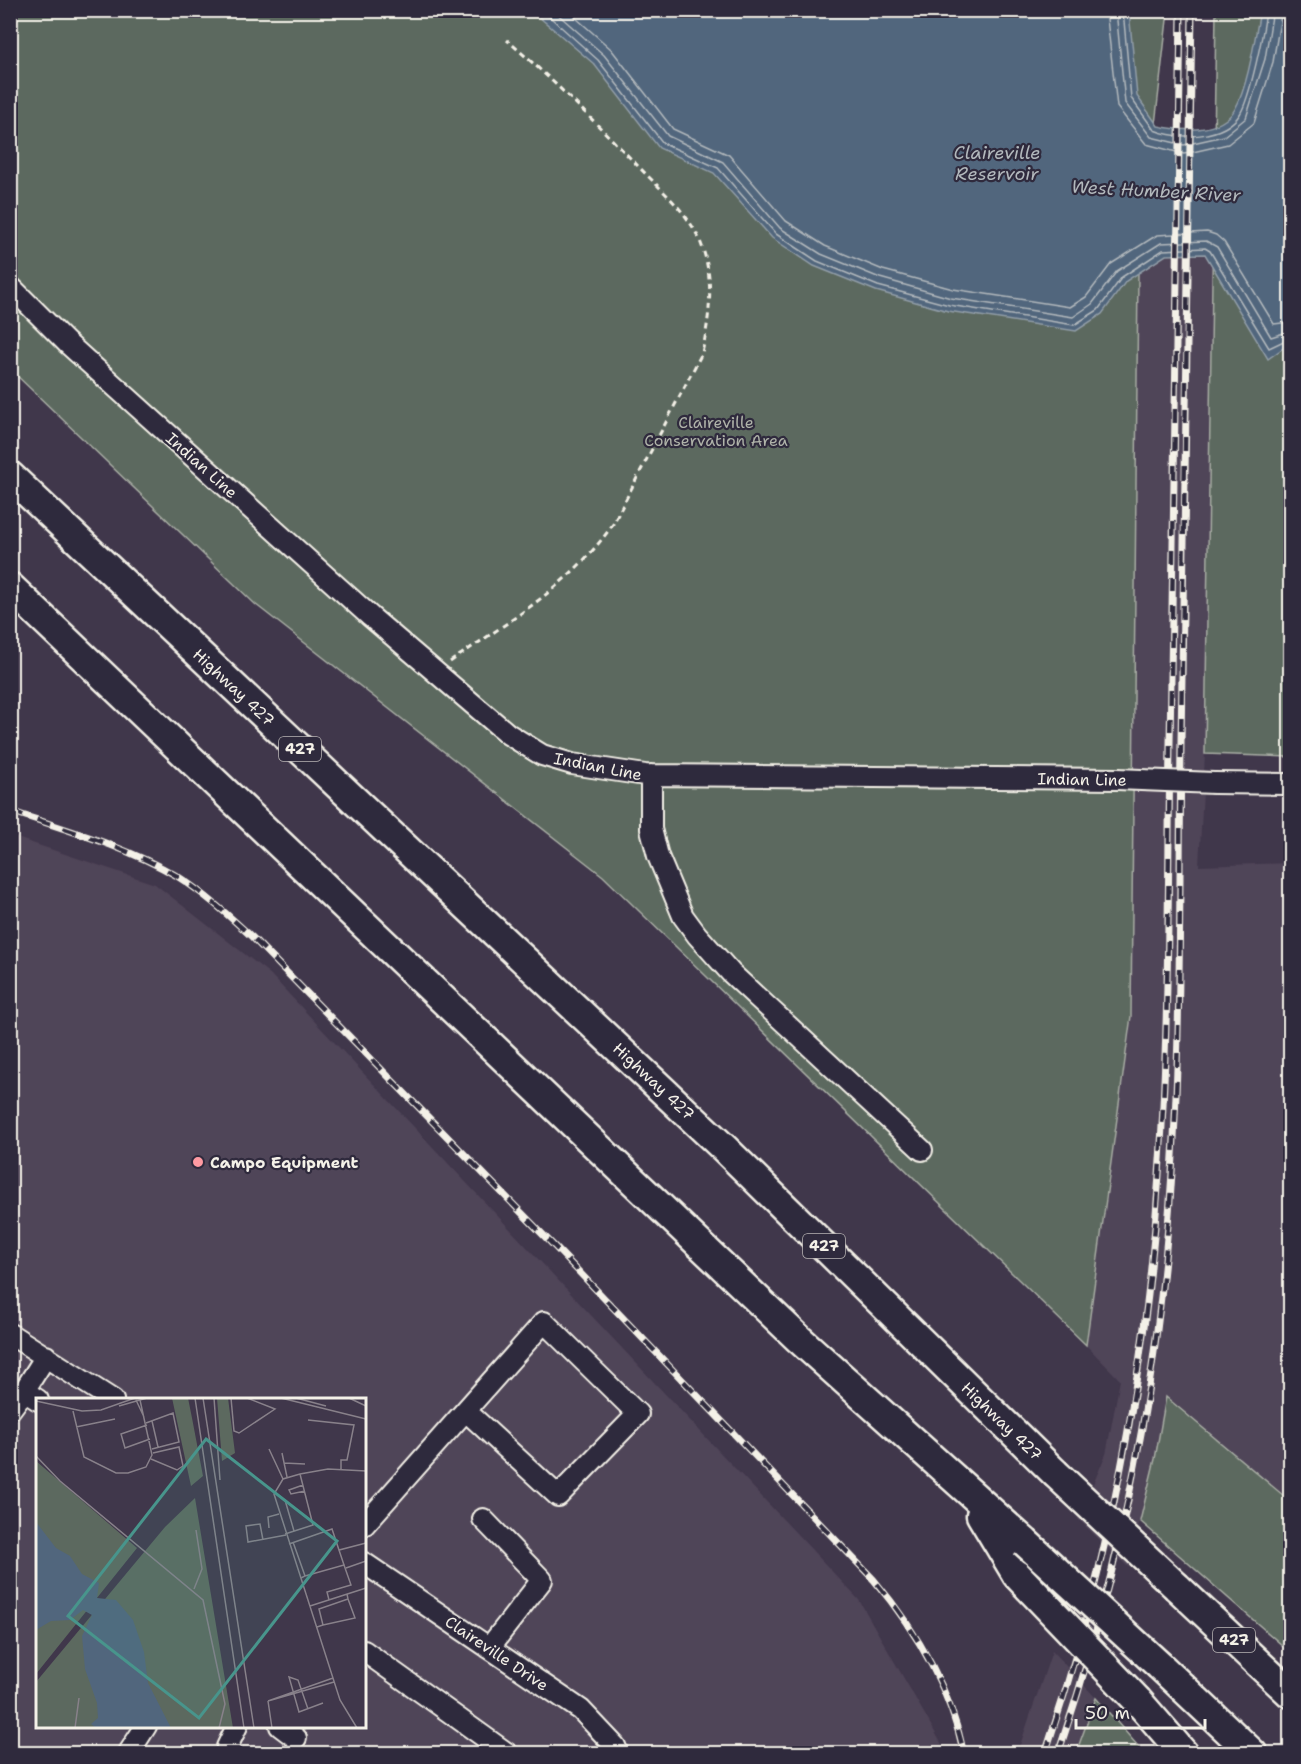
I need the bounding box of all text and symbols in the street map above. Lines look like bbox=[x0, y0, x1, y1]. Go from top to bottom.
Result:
water label: Claireville Reservoir bbox=[953, 141, 1041, 186]
water label: West Humber River bbox=[1071, 175, 1242, 207]
park label: Claireville Conservation Area bbox=[644, 412, 788, 451]
street label: Indian Line bbox=[162, 428, 242, 503]
street label: Highway 427 bbox=[188, 644, 279, 731]
road number: 427 bbox=[279, 737, 321, 761]
street label: Indian Line bbox=[552, 748, 644, 785]
street label: Indian Line bbox=[1037, 768, 1127, 791]
street label: Highway 427 bbox=[608, 1038, 699, 1125]
place label: Campo Equipment bbox=[210, 1152, 359, 1173]
marker: Campo Equipment bbox=[191, 1155, 205, 1169]
road number: 427 bbox=[803, 1234, 845, 1258]
street label: Highway 427 bbox=[957, 1377, 1047, 1465]
inset map bbox=[36, 1398, 366, 1728]
street label: Claireville Drive bbox=[441, 1611, 552, 1696]
road number: 427 bbox=[1213, 1628, 1255, 1652]
scale bar bbox=[1076, 1692, 1205, 1730]
text: 50 m bbox=[1085, 1701, 1130, 1725]

